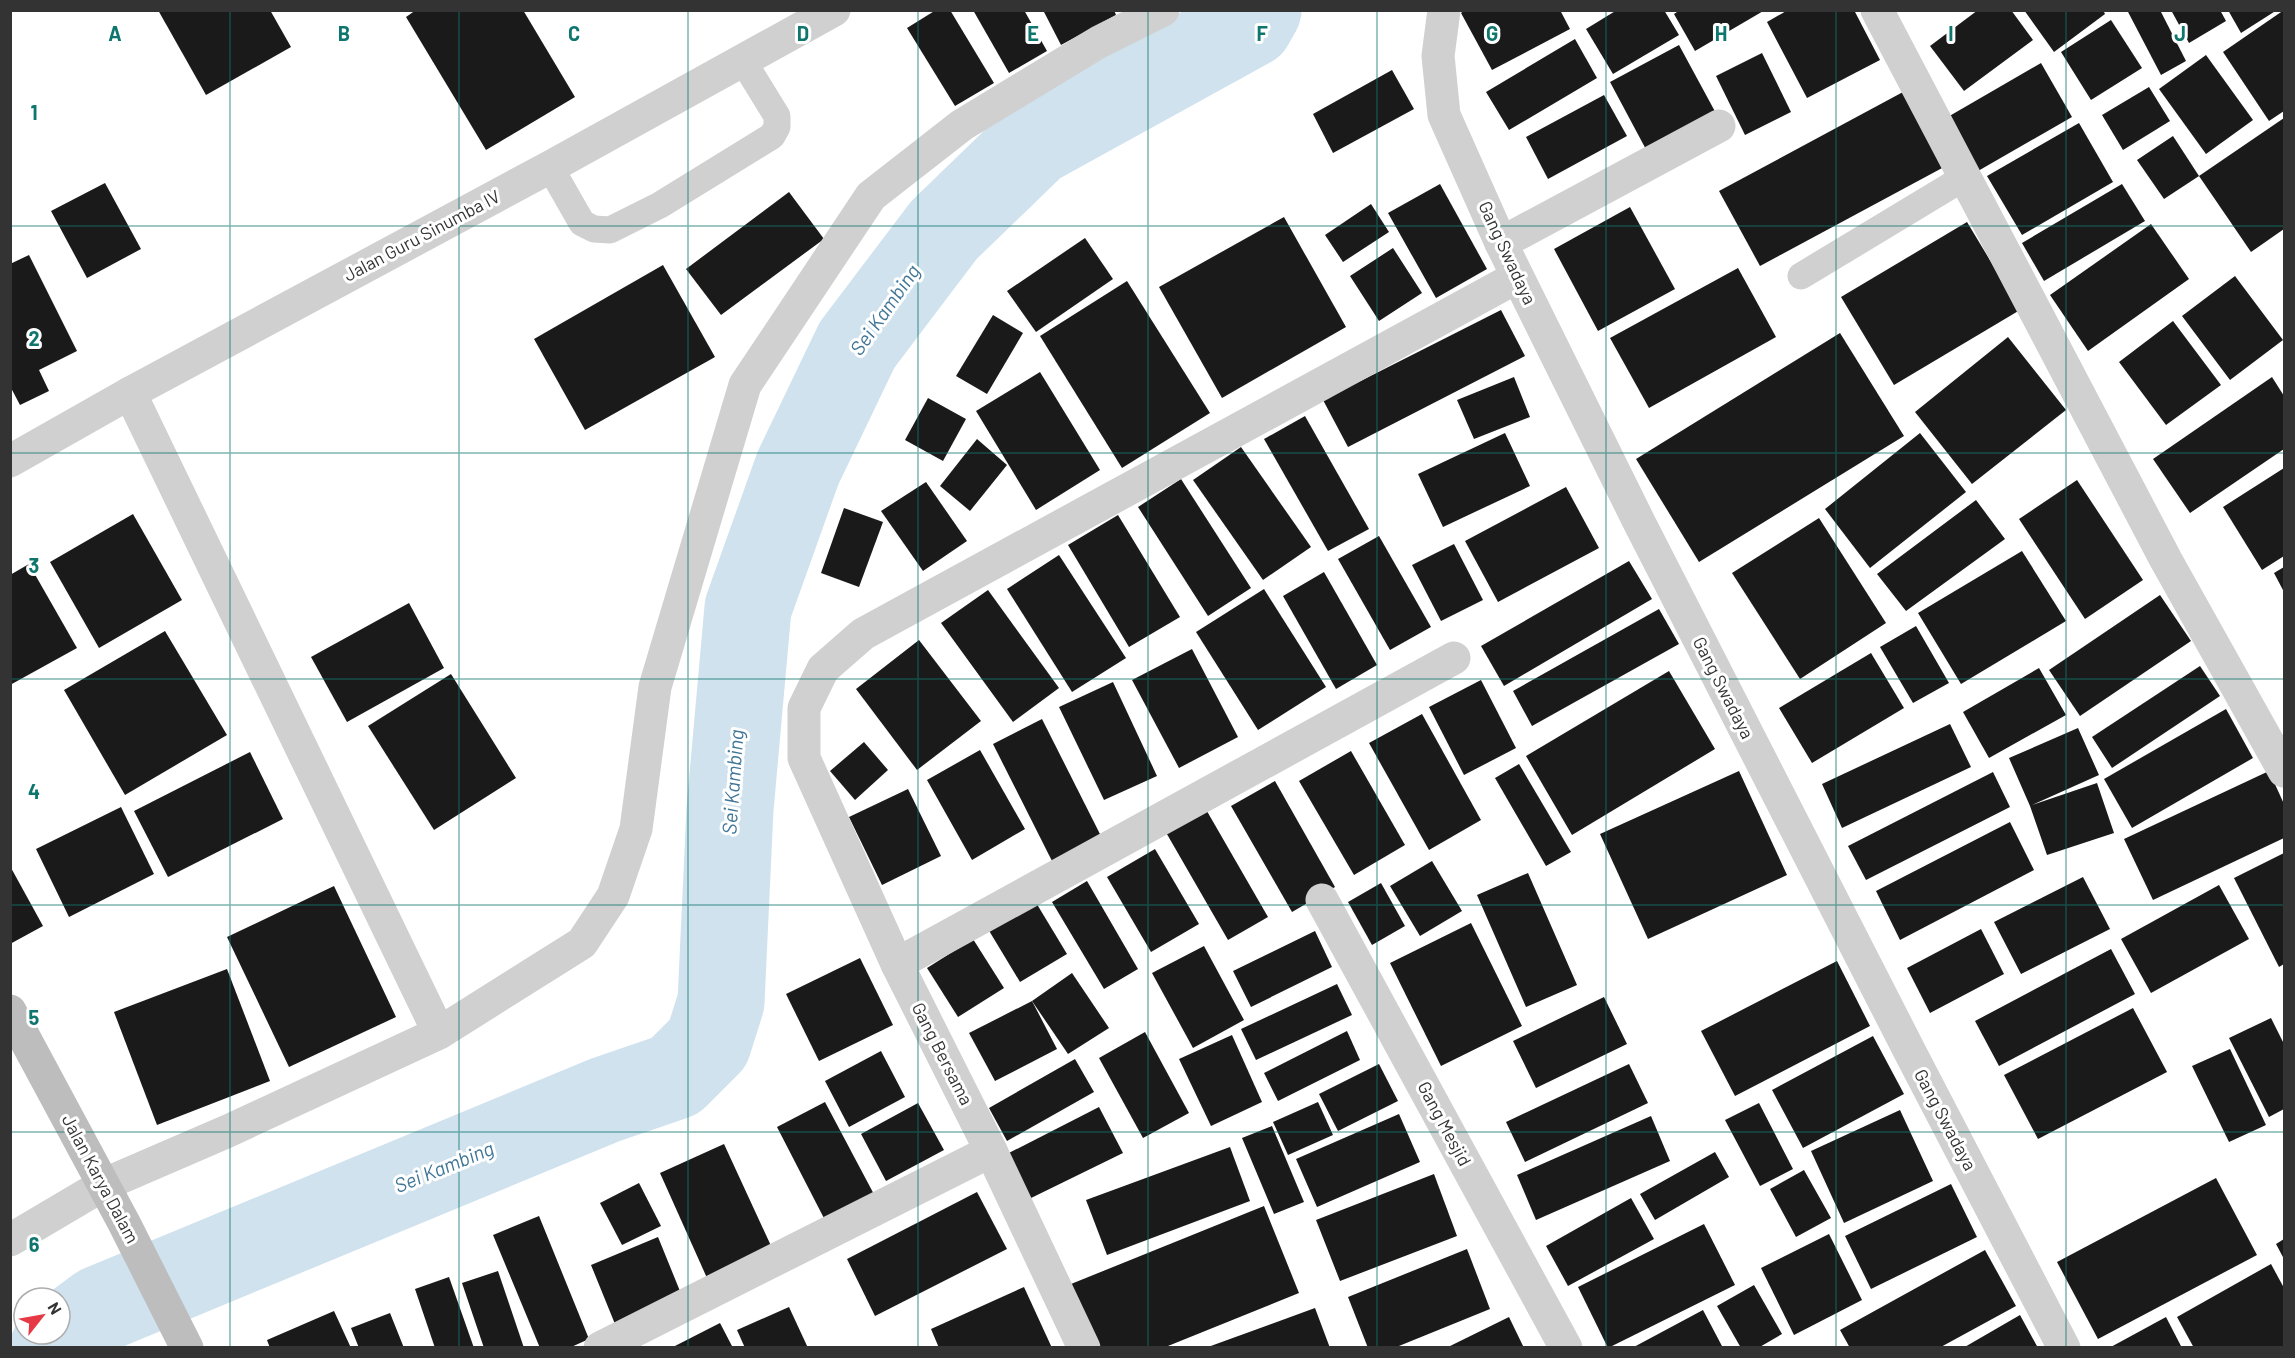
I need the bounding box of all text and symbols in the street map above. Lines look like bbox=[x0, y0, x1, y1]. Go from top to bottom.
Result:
text: A bbox=[108, 21, 122, 45]
text: B bbox=[338, 21, 350, 45]
text: C bbox=[568, 21, 580, 45]
text: D bbox=[797, 21, 809, 45]
text: E bbox=[1027, 21, 1039, 45]
text: F bbox=[1256, 21, 1268, 45]
text: G bbox=[1486, 21, 1498, 45]
text: H bbox=[1715, 21, 1727, 45]
text: I bbox=[1948, 21, 1954, 45]
text: J bbox=[2174, 21, 2186, 45]
text: 1 bbox=[30, 100, 38, 124]
street label: Jalan Guru Sinumba IV bbox=[340, 184, 504, 286]
street label: Gang Swadaya bbox=[1474, 197, 1541, 308]
water label: Sei Kambing bbox=[844, 259, 924, 359]
text: 2 bbox=[28, 326, 40, 350]
text: 3 bbox=[29, 553, 39, 577]
street label: Gang Swadaya bbox=[1689, 633, 1759, 742]
water label: Sei Kambing bbox=[716, 729, 748, 835]
text: 4 bbox=[28, 779, 40, 803]
street label: Gang Bersama bbox=[908, 998, 978, 1109]
text: 5 bbox=[29, 1005, 40, 1029]
street label: Gang Swadaya bbox=[1910, 1065, 1982, 1174]
street label: Gang Mesjid bbox=[1413, 1077, 1476, 1170]
street label: Jalan Karya Dalam bbox=[58, 1110, 144, 1247]
water label: Sei Kambing bbox=[390, 1135, 497, 1197]
text: 6 bbox=[29, 1232, 40, 1256]
north arrow bbox=[12, 1286, 72, 1346]
text: N bbox=[44, 1299, 66, 1317]

